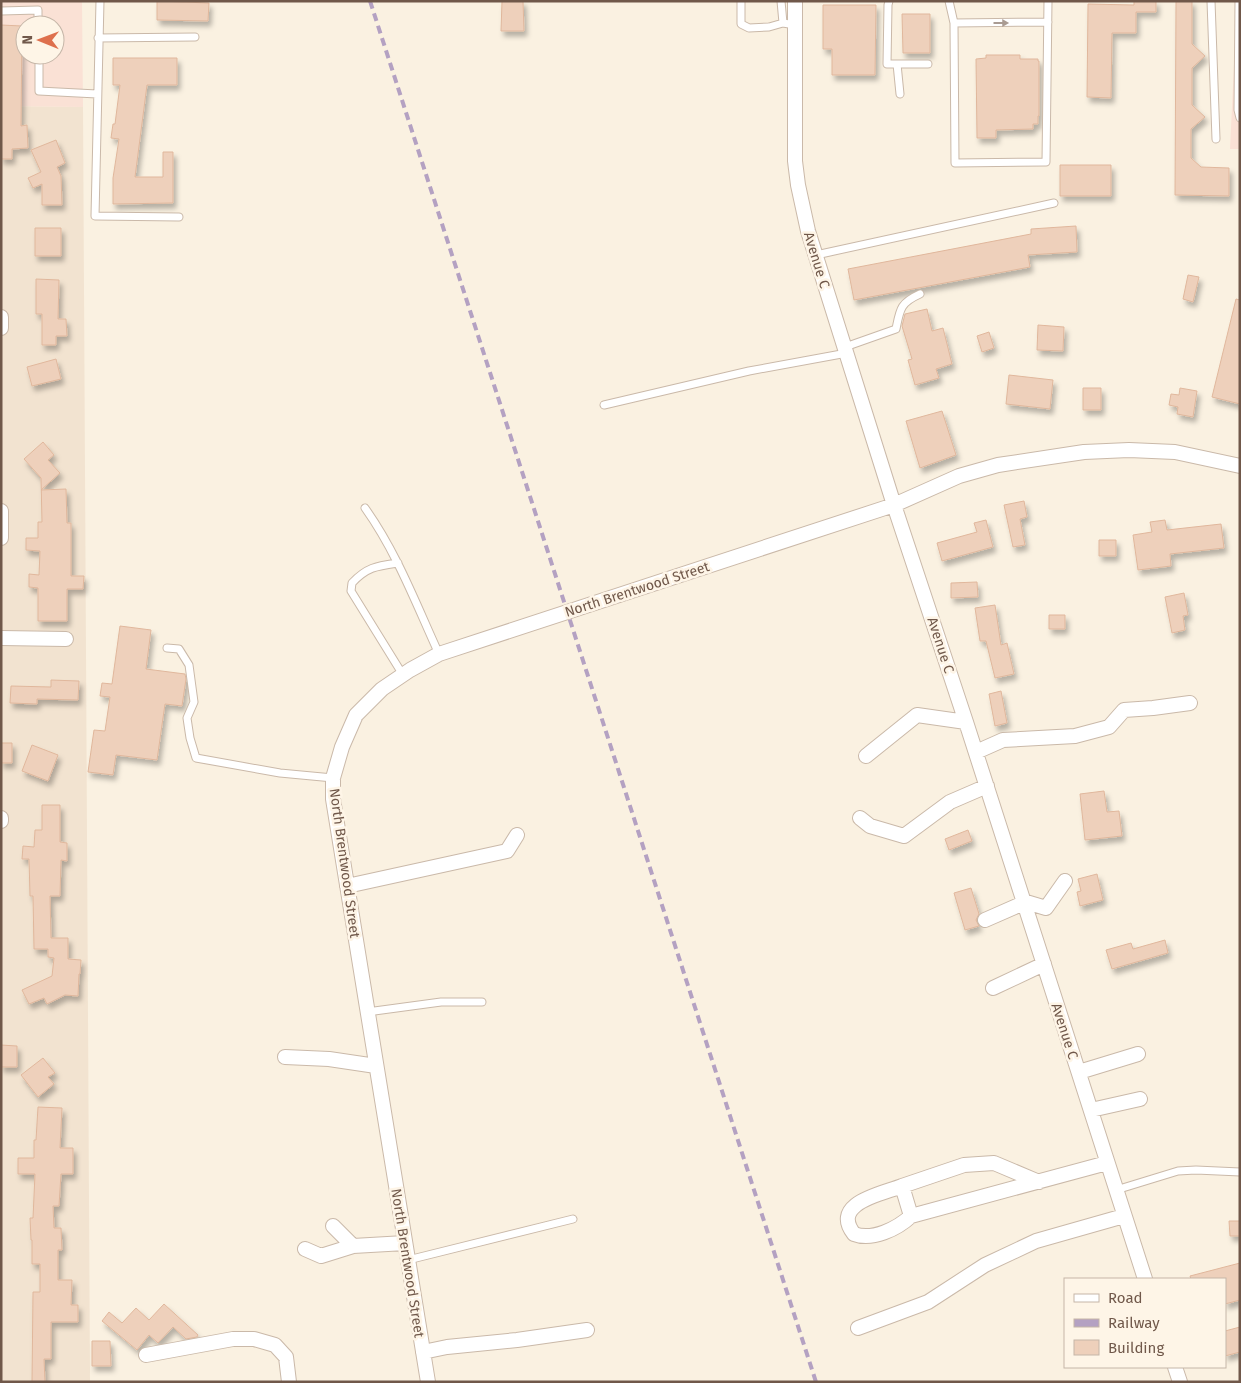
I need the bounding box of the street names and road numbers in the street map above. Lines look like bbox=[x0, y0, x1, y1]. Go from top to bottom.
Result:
street label: Avenue C bbox=[800, 230, 833, 291]
street label: North Brentwood Street bbox=[563, 558, 712, 621]
street label: Avenue C bbox=[923, 615, 958, 676]
street label: North Brentwood Street bbox=[326, 787, 364, 940]
street label: Avenue C bbox=[1047, 1001, 1082, 1062]
street label: North Brentwood Street bbox=[387, 1187, 428, 1340]

